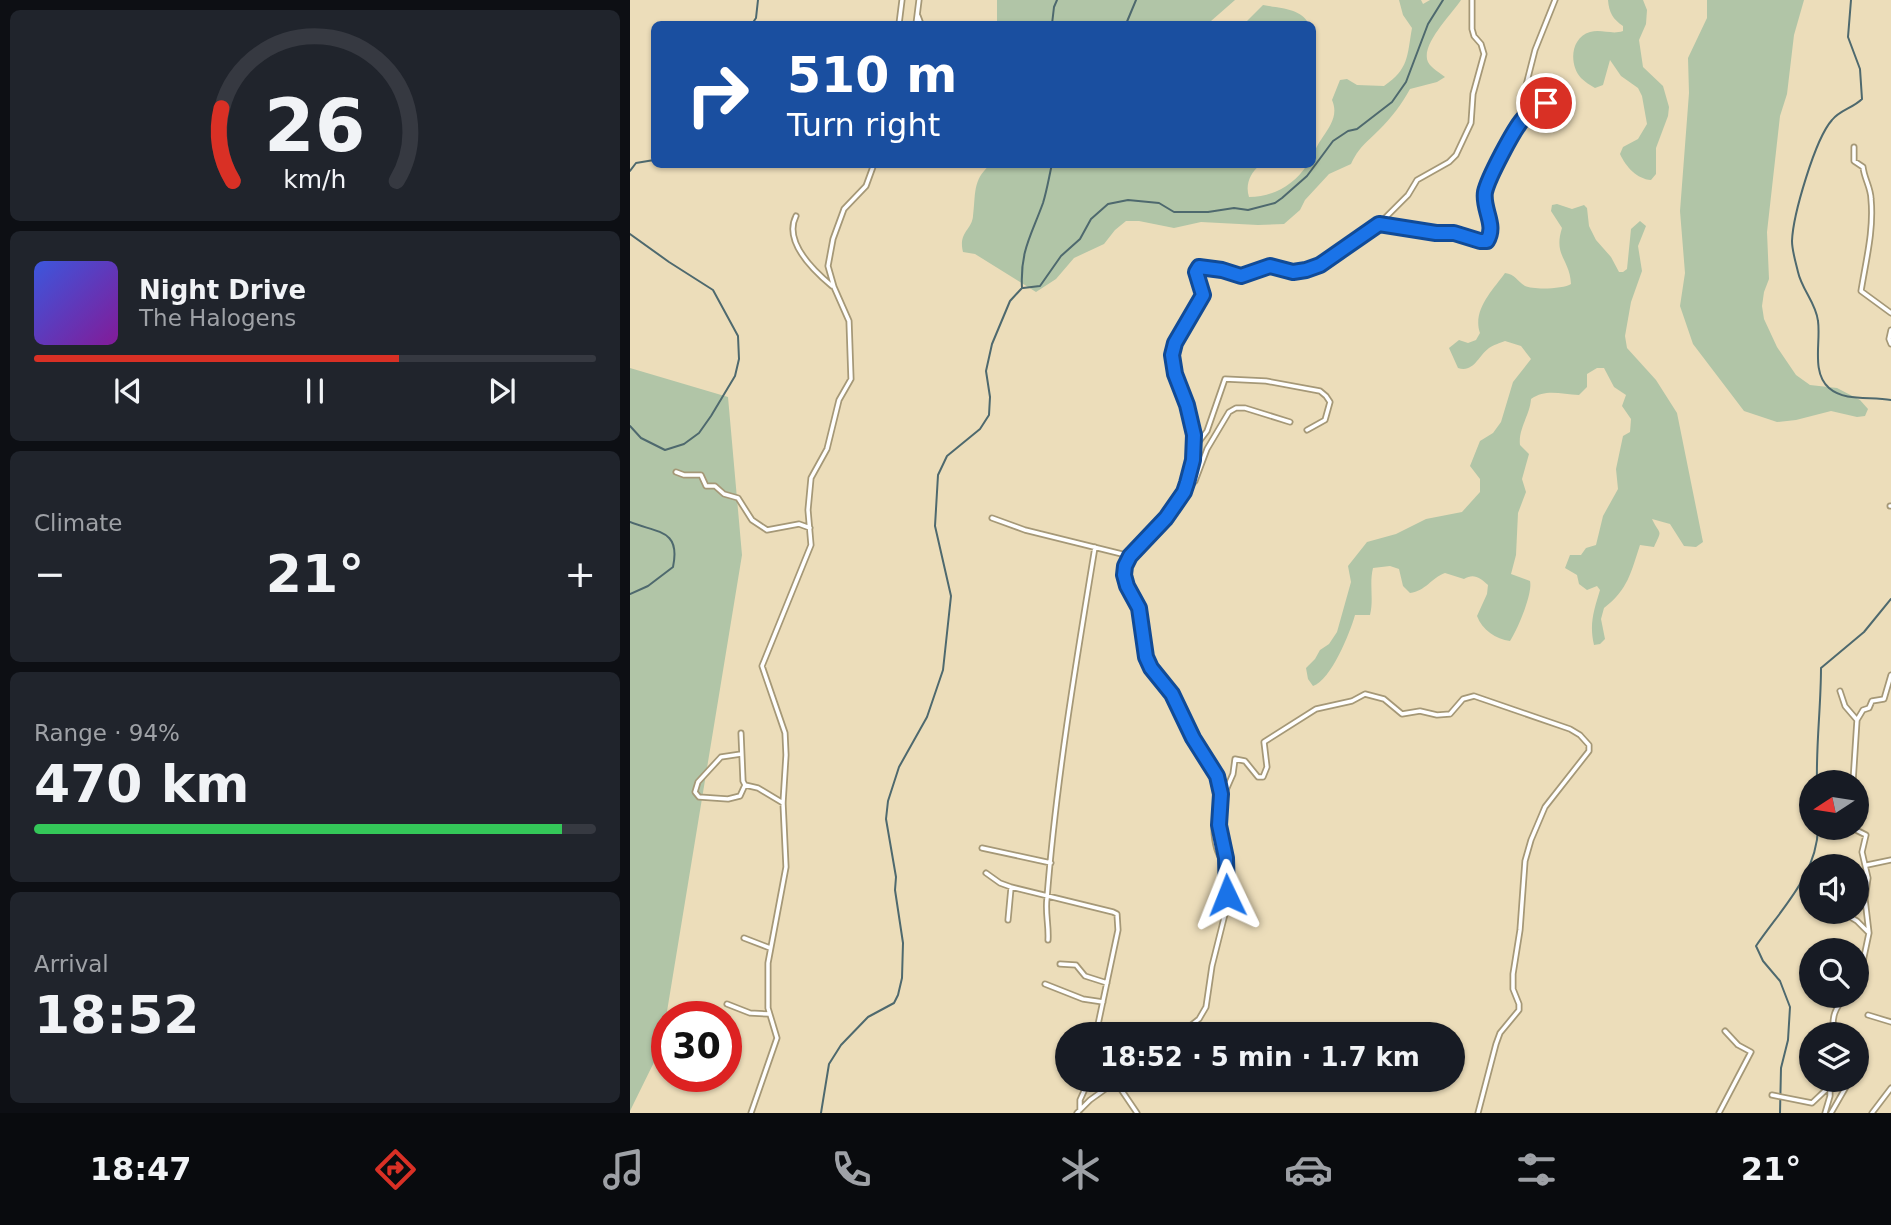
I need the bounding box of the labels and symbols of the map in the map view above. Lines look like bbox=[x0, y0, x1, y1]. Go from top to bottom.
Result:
pin bbox=[1516, 73, 1576, 133]
north arrow bbox=[1799, 770, 1869, 840]
position arrow bbox=[1190, 858, 1264, 932]
speed limit sign: 30 bbox=[651, 1001, 742, 1092]

